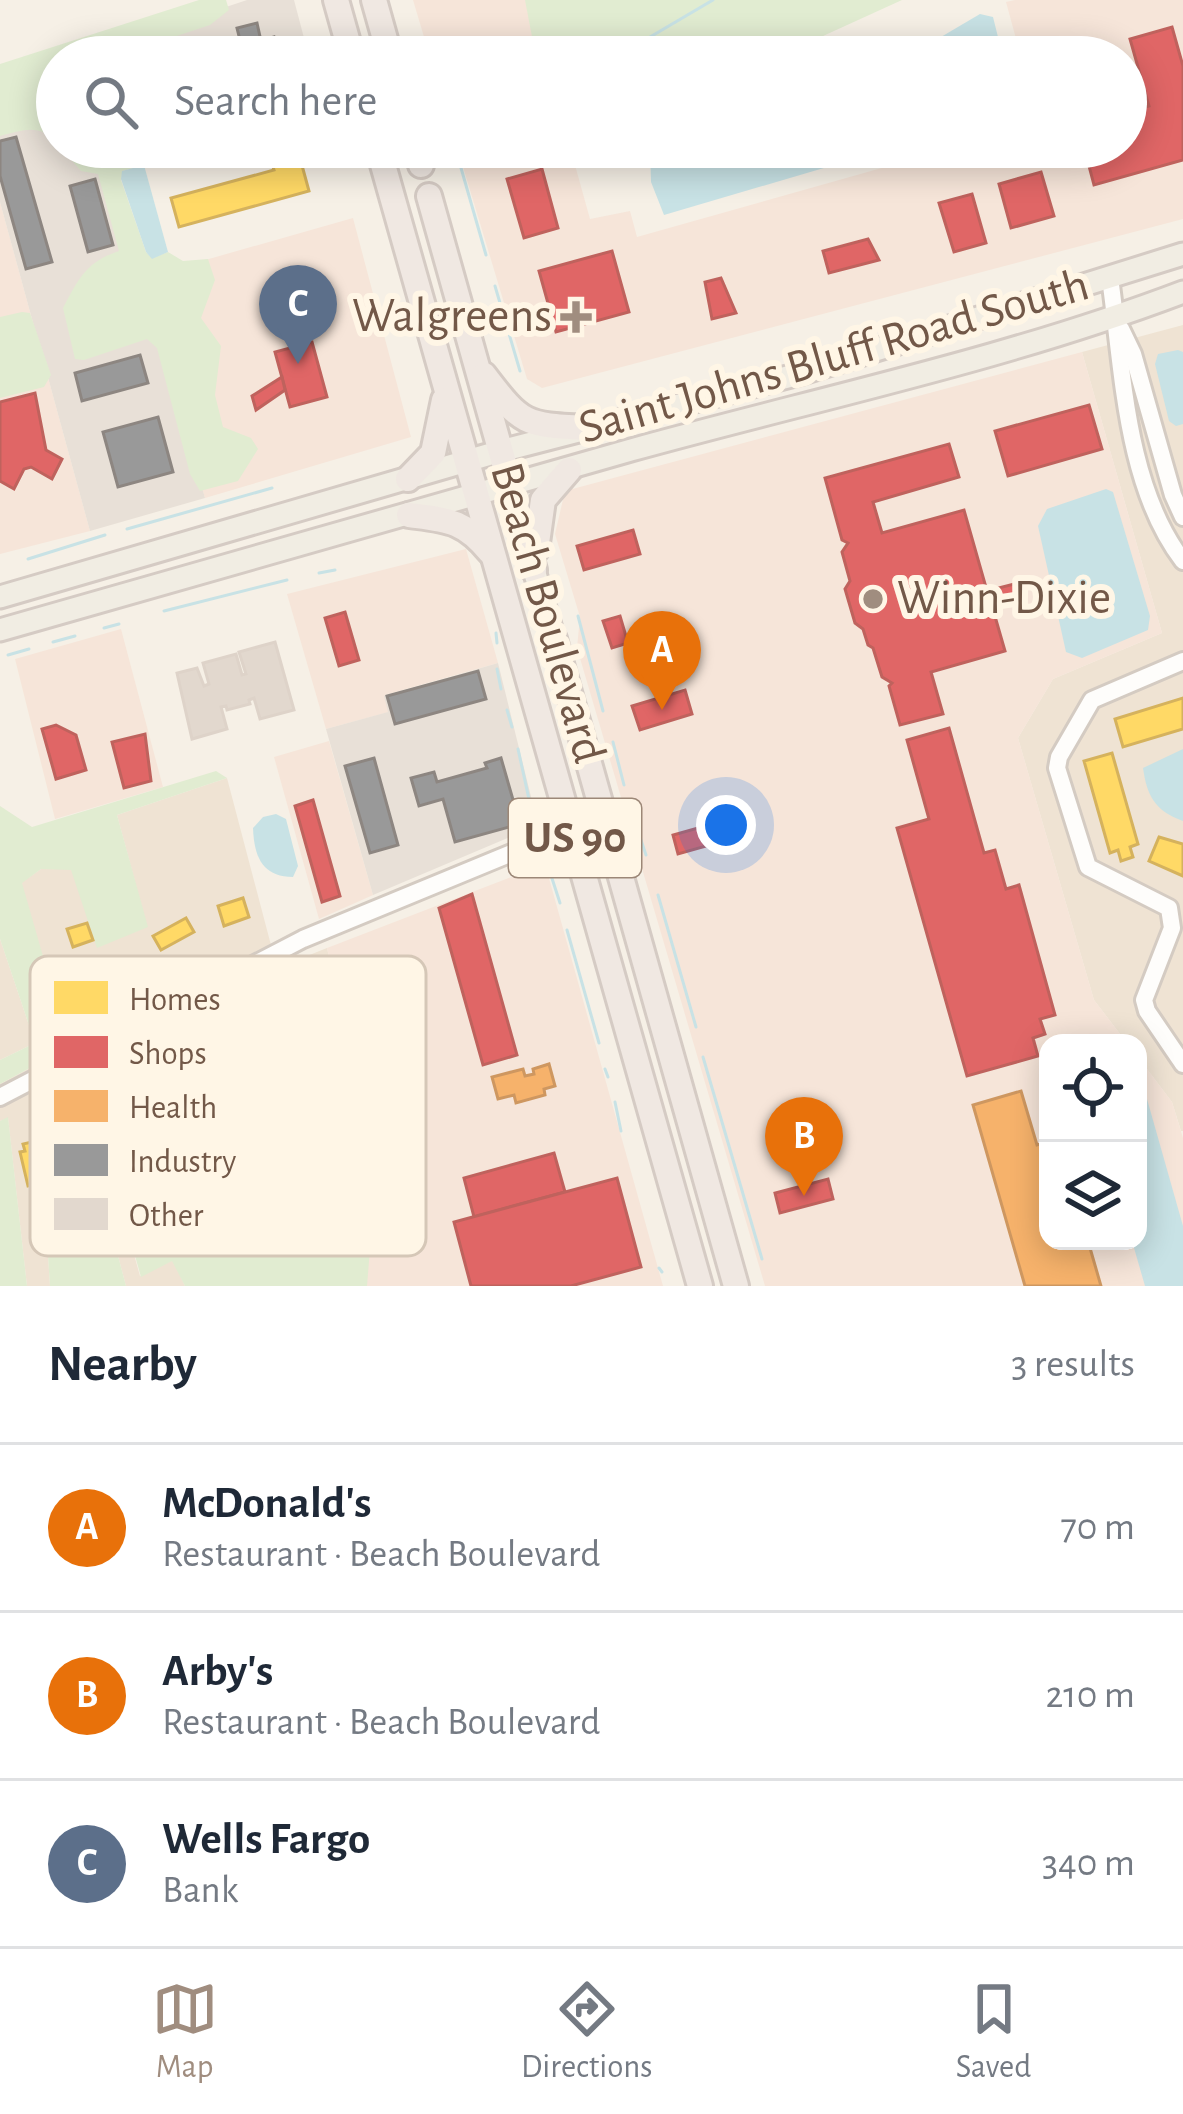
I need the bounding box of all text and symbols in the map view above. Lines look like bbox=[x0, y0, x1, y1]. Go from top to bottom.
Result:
search box bbox=[36, 36, 1147, 168]
icon: search bbox=[78, 69, 144, 135]
text: Search here bbox=[174, 79, 377, 124]
street label: Saint Johns Bluff Road South bbox=[574, 261, 1094, 453]
pin: C bbox=[259, 265, 337, 364]
place label: Walgreens bbox=[352, 293, 552, 341]
marker: Walgreens bbox=[563, 304, 589, 330]
street label: Beach Boulevard bbox=[481, 457, 613, 769]
place label: Winn-Dixie bbox=[897, 575, 1111, 623]
marker: Winn-Dixie bbox=[860, 586, 886, 612]
pin: A bbox=[623, 611, 701, 710]
your location bbox=[696, 795, 756, 855]
road number: US 90 bbox=[509, 799, 641, 877]
legend bbox=[30, 956, 426, 1256]
text: Homes bbox=[129, 984, 221, 1017]
map controls bbox=[1039, 1034, 1147, 1250]
button: locate bbox=[1039, 1034, 1147, 1142]
text: Shops bbox=[129, 1038, 207, 1071]
text: Health bbox=[129, 1092, 217, 1125]
pin: B bbox=[765, 1097, 843, 1196]
button: layers bbox=[1039, 1142, 1147, 1250]
text: Industry bbox=[129, 1146, 236, 1179]
text: Other bbox=[129, 1200, 204, 1233]
text: Nearby bbox=[48, 1339, 197, 1390]
text: 3 results bbox=[1011, 1345, 1135, 1384]
text: McDonald's bbox=[162, 1481, 372, 1526]
text: A bbox=[75, 1508, 99, 1547]
text: 70 m bbox=[1061, 1508, 1135, 1547]
text: Restaurant · Beach Boulevard bbox=[162, 1535, 601, 1574]
text: Arby's bbox=[162, 1649, 273, 1694]
text: B bbox=[76, 1676, 98, 1715]
text: 210 m bbox=[1046, 1676, 1135, 1715]
text: Restaurant · Beach Boulevard bbox=[162, 1703, 601, 1742]
text: Wells Fargo bbox=[162, 1817, 370, 1862]
text: C bbox=[77, 1844, 97, 1883]
text: 340 m bbox=[1042, 1844, 1135, 1883]
text: Bank bbox=[162, 1871, 238, 1910]
tab: Map bbox=[152, 1976, 218, 2088]
tab: Directions bbox=[521, 1976, 652, 2088]
tab: Saved bbox=[956, 1976, 1031, 2088]

